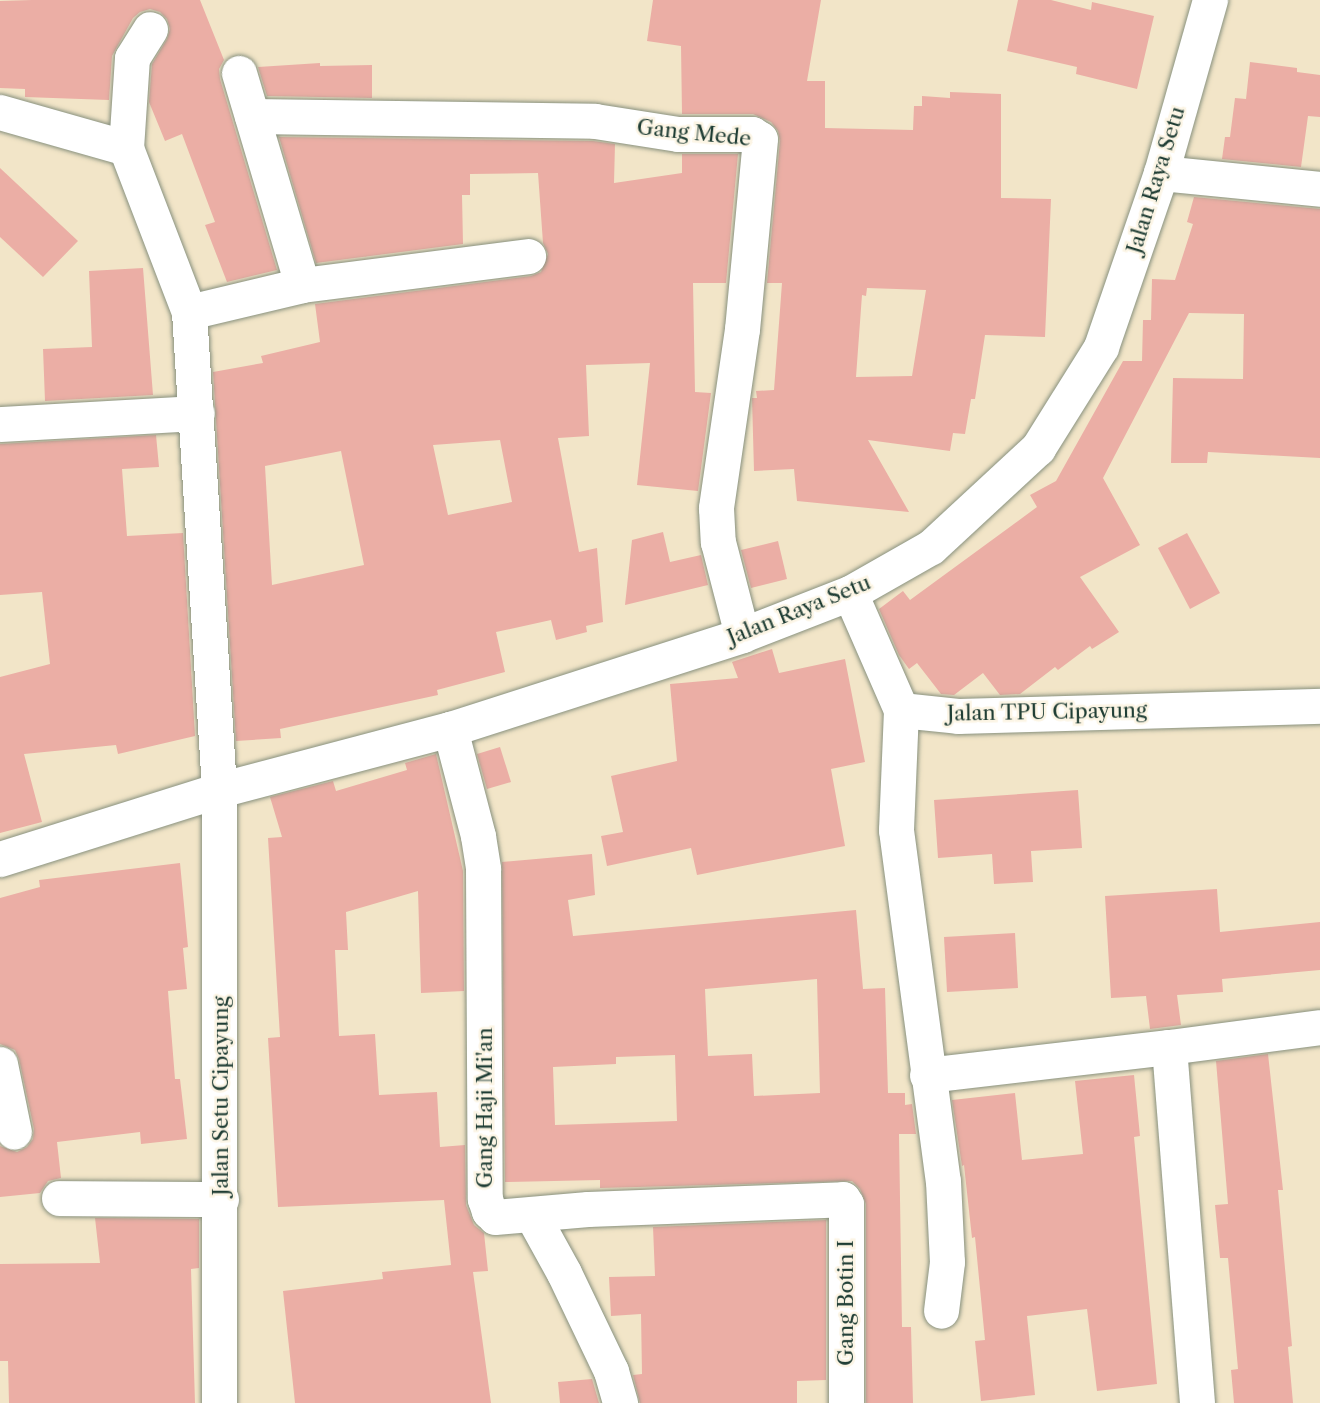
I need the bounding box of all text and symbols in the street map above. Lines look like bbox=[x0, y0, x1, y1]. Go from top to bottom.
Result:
street label: Jalan Raya Setu bbox=[1122, 103, 1190, 257]
street label: Gang Mede bbox=[636, 114, 752, 152]
street label: Jalan Raya Setu bbox=[723, 570, 875, 650]
street label: Jalan TPU Cipayung bbox=[946, 698, 1148, 726]
street label: Jalan Setu Cipayung bbox=[208, 996, 234, 1196]
street label: Gang Haji Mi'an bbox=[472, 1028, 498, 1188]
street label: Gang Botin I bbox=[833, 1240, 859, 1366]

